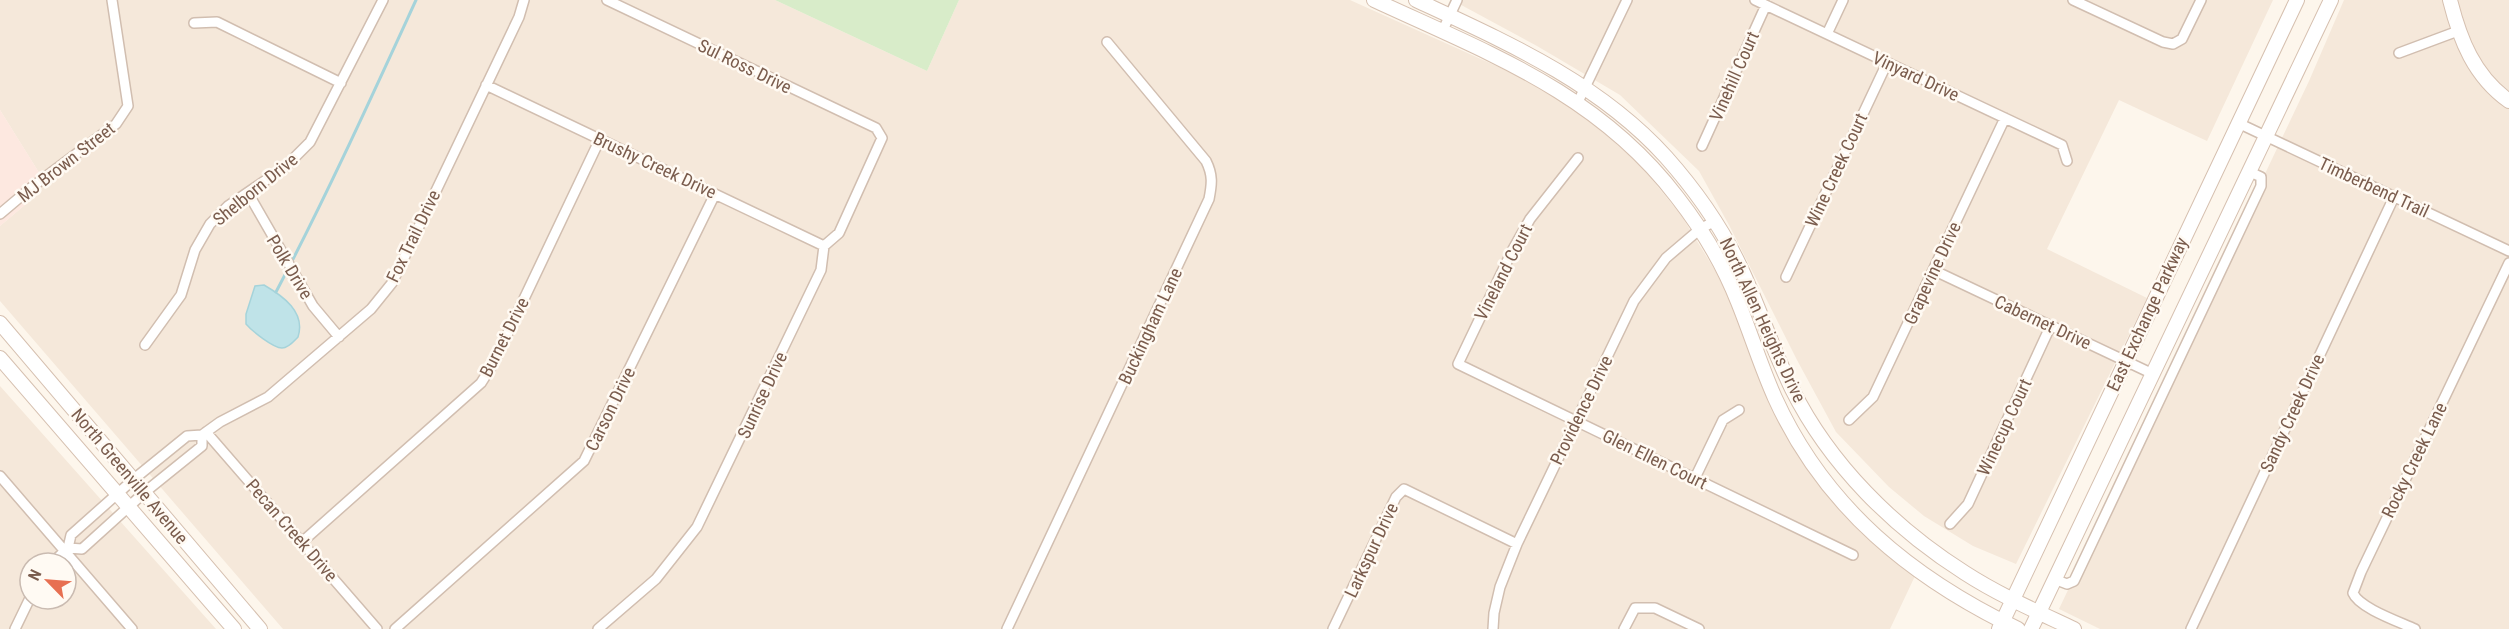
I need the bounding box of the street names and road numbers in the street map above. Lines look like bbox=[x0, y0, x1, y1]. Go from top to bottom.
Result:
street label: Vinehill Court bbox=[1705, 28, 1763, 124]
street label: Sul Ross Drive bbox=[695, 34, 795, 98]
street label: Vinyard Drive bbox=[1869, 47, 1963, 105]
street label: Wine Creek Court bbox=[1800, 110, 1872, 230]
street label: MJ Brown Street bbox=[13, 118, 119, 206]
street label: Brushy Creek Drive bbox=[590, 127, 720, 203]
street label: Shelborn Drive bbox=[208, 149, 302, 229]
street label: Timberbend Trail bbox=[2315, 152, 2433, 222]
street label: Fox Trail Drive bbox=[382, 187, 444, 285]
street label: Grapevine Drive bbox=[1899, 218, 1965, 328]
street label: Vineland Court bbox=[1470, 220, 1536, 324]
street label: Polk Drive bbox=[263, 231, 317, 303]
street label: East Exchange Parkway bbox=[2102, 233, 2192, 394]
street label: North Allen Heights Drive bbox=[1716, 234, 1810, 406]
street label: Buckingham Lane bbox=[1114, 264, 1186, 388]
street label: Cabernet Drive bbox=[1991, 290, 2095, 354]
street label: Burnet Drive bbox=[475, 294, 533, 380]
street label: Sunrise Drive bbox=[733, 348, 791, 442]
street label: Sandy Creek Drive bbox=[2255, 351, 2329, 475]
street label: Providence Drive bbox=[1546, 352, 1616, 468]
street label: Carson Drive bbox=[581, 364, 639, 454]
street label: Winecup Court bbox=[1972, 375, 2036, 479]
street label: Rocky Creek Lane bbox=[2377, 399, 2451, 521]
street label: North Greenville Avenue bbox=[67, 404, 193, 548]
street label: Glen Ellen Court bbox=[1599, 425, 1711, 493]
street label: Pecan Creek Drive bbox=[242, 475, 342, 585]
street label: Larkspur Drive bbox=[1340, 499, 1402, 601]

